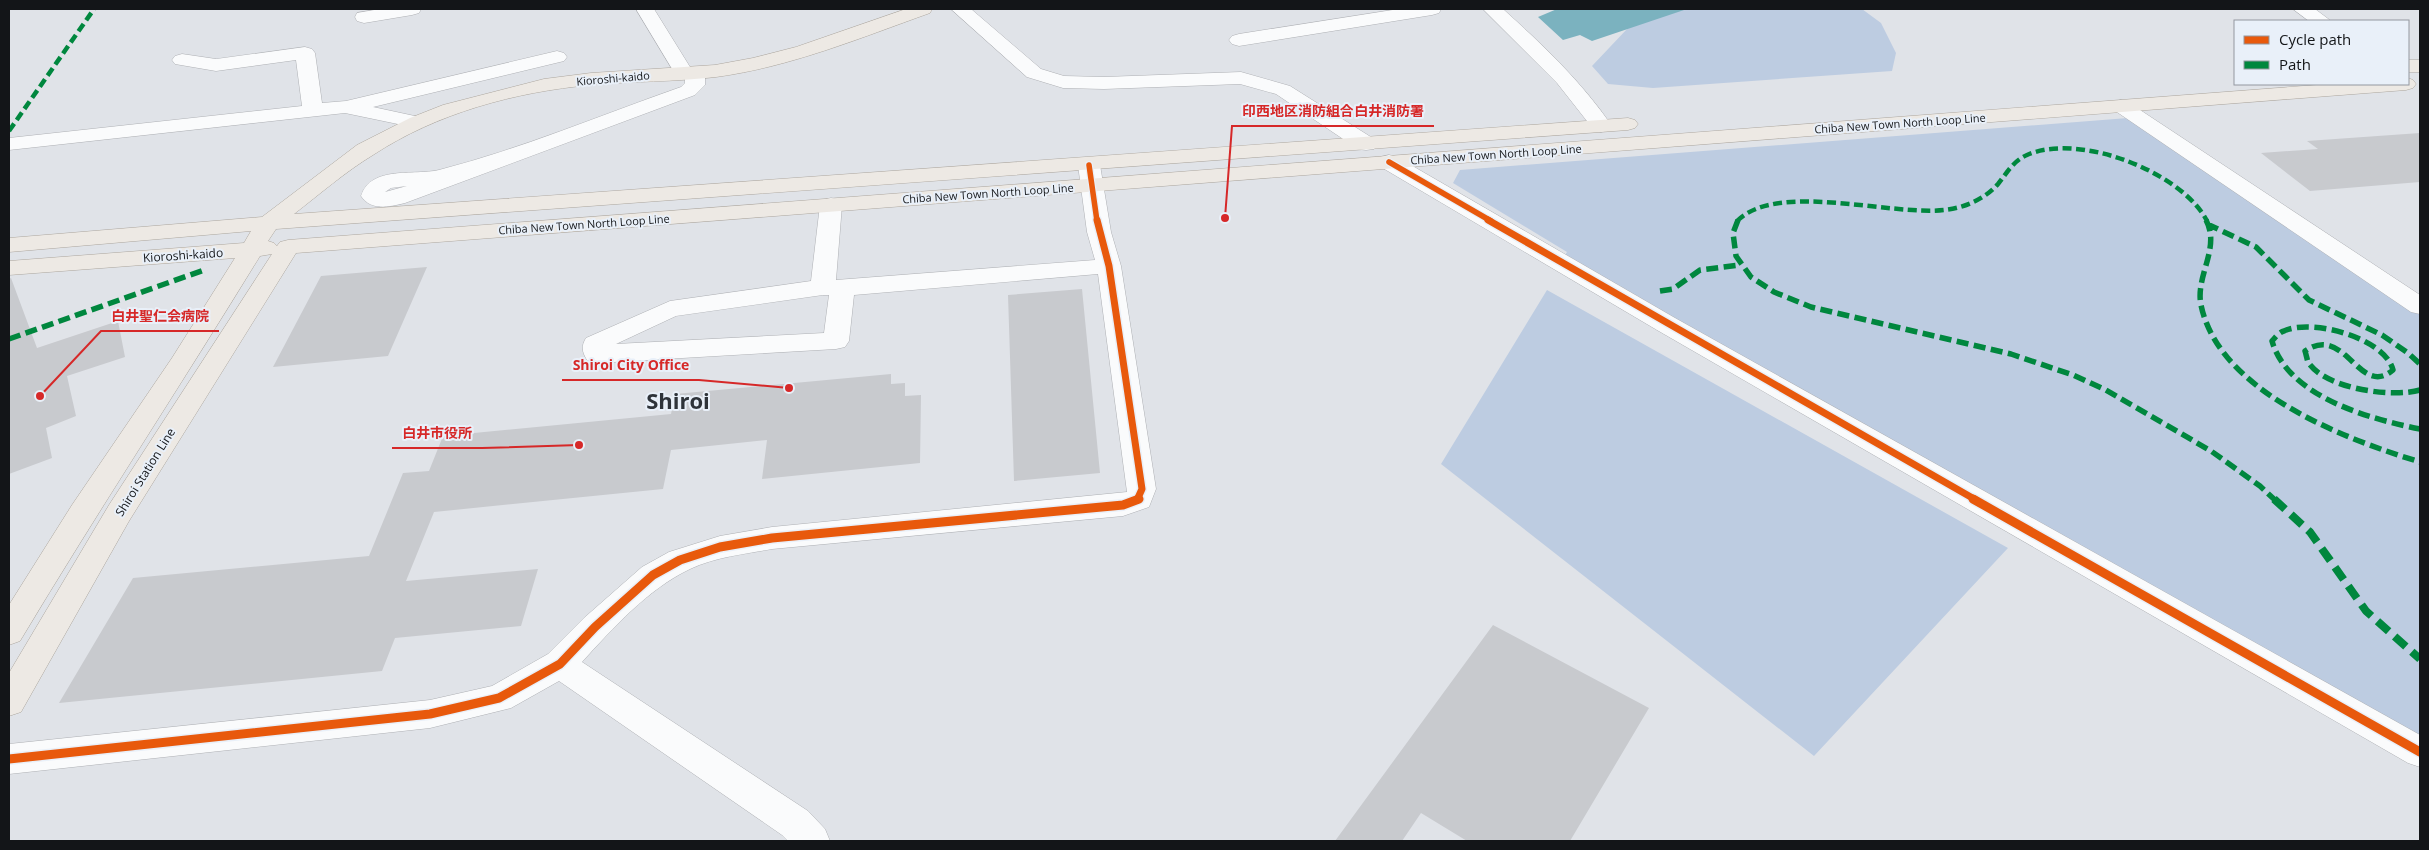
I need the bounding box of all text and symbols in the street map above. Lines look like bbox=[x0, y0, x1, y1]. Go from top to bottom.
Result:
legend bbox=[2234, 20, 2409, 85]
text: Cycle path bbox=[2279, 29, 2351, 49]
text: Path bbox=[2279, 54, 2311, 74]
street label: Kioroshi-kaido bbox=[576, 67, 651, 89]
callout: 印西地区消防組合白井消防署 bbox=[1232, 97, 1434, 126]
text: 印西地区消防組合白井消防署 bbox=[1242, 101, 1424, 120]
street label: Chiba New Town North Loop Line bbox=[1814, 110, 1986, 136]
street label: Chiba New Town North Loop Line bbox=[1410, 141, 1582, 167]
street label: Chiba New Town North Loop Line bbox=[902, 180, 1074, 206]
street label: Chiba New Town North Loop Line bbox=[498, 211, 670, 237]
street label: Kioroshi-kaido bbox=[142, 244, 224, 266]
callout: 白井聖仁会病院 bbox=[101, 302, 219, 331]
text: 白井聖仁会病院 bbox=[111, 306, 209, 325]
callout: Shiroi City Office bbox=[562, 351, 699, 380]
text: Shiroi City Office bbox=[573, 355, 689, 374]
district label: Shiroi bbox=[646, 385, 710, 415]
callout: 白井市役所 bbox=[392, 419, 482, 448]
text: 白井市役所 bbox=[402, 423, 472, 442]
street label: Shiroi Station Line bbox=[111, 424, 179, 519]

